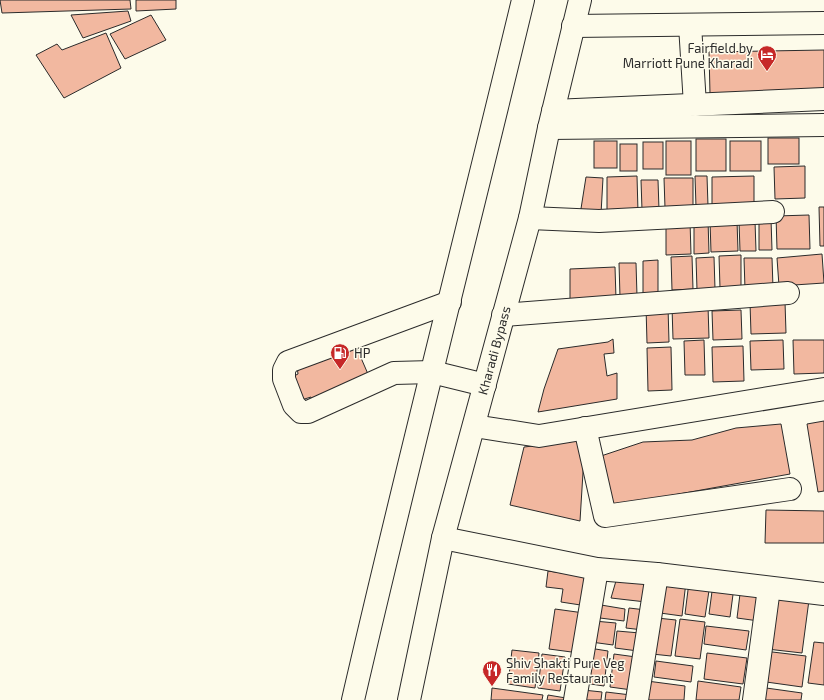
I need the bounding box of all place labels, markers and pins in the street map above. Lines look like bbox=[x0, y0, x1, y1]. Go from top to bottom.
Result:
place label: Fairfield by Marriott Pune Kharadi bbox=[623, 40, 753, 71]
hotel icon: Fairfield by Marriott Pune Kharadi bbox=[756, 44, 778, 72]
fuel station icon: HP bbox=[329, 342, 351, 370]
place label: HP bbox=[354, 345, 371, 361]
place label: Shiv Shakti Pure Veg Family Restaurant bbox=[506, 655, 625, 686]
restaurant icon: Shiv Shakti Pure Veg Family Restaurant bbox=[481, 659, 503, 687]

